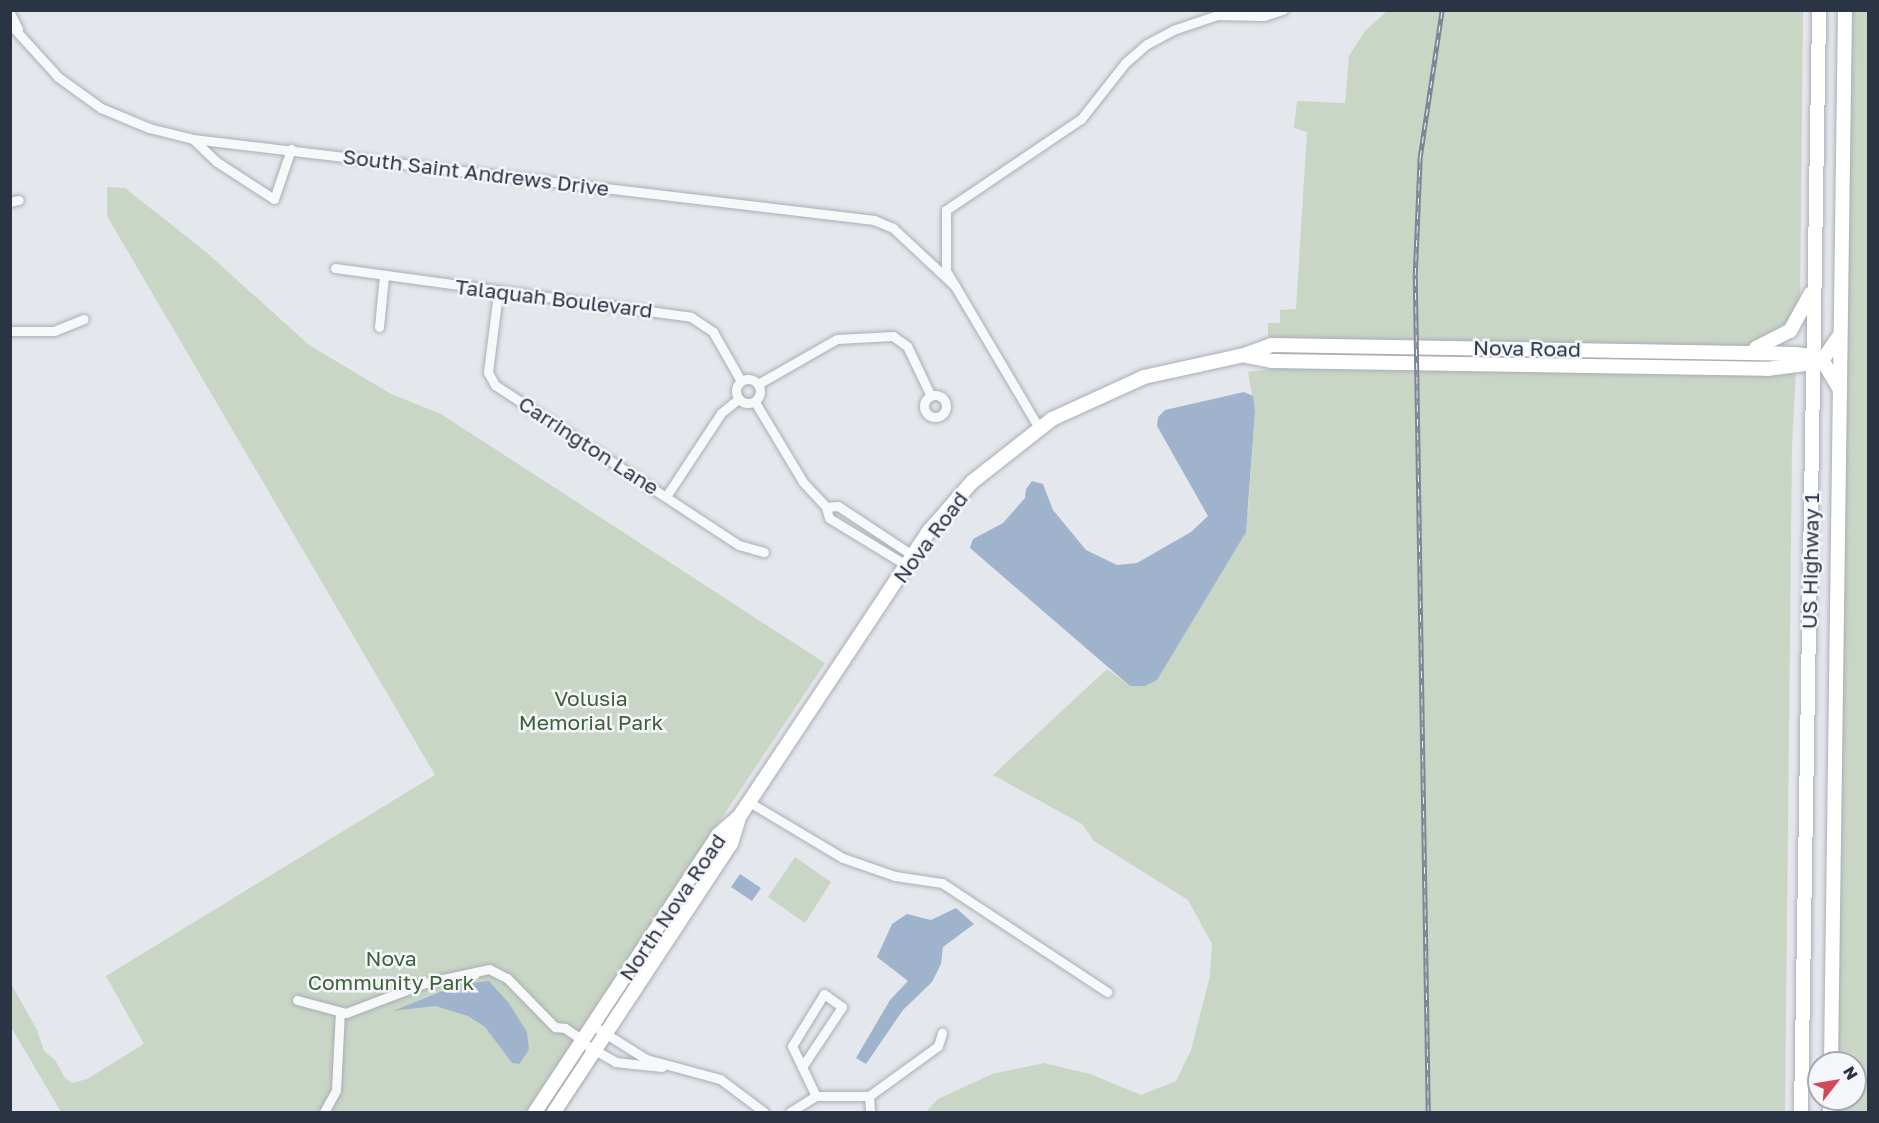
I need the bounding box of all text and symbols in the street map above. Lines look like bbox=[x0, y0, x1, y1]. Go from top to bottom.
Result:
street label: South Saint Andrews Drive bbox=[342, 143, 610, 201]
street label: Talaquah Boulevard bbox=[454, 273, 654, 323]
street label: Nova Road bbox=[1473, 334, 1581, 362]
street label: Carrington Lane bbox=[514, 390, 664, 500]
street label: Nova Road bbox=[887, 486, 973, 588]
street label: US Highway 1 bbox=[1796, 493, 1824, 629]
park label: Volusia Memorial Park bbox=[519, 685, 663, 735]
street label: North Nova Road bbox=[614, 829, 730, 985]
park label: Nova Community Park bbox=[308, 945, 474, 995]
north arrow bbox=[1807, 1051, 1867, 1111]
text: N bbox=[1839, 1062, 1862, 1083]

